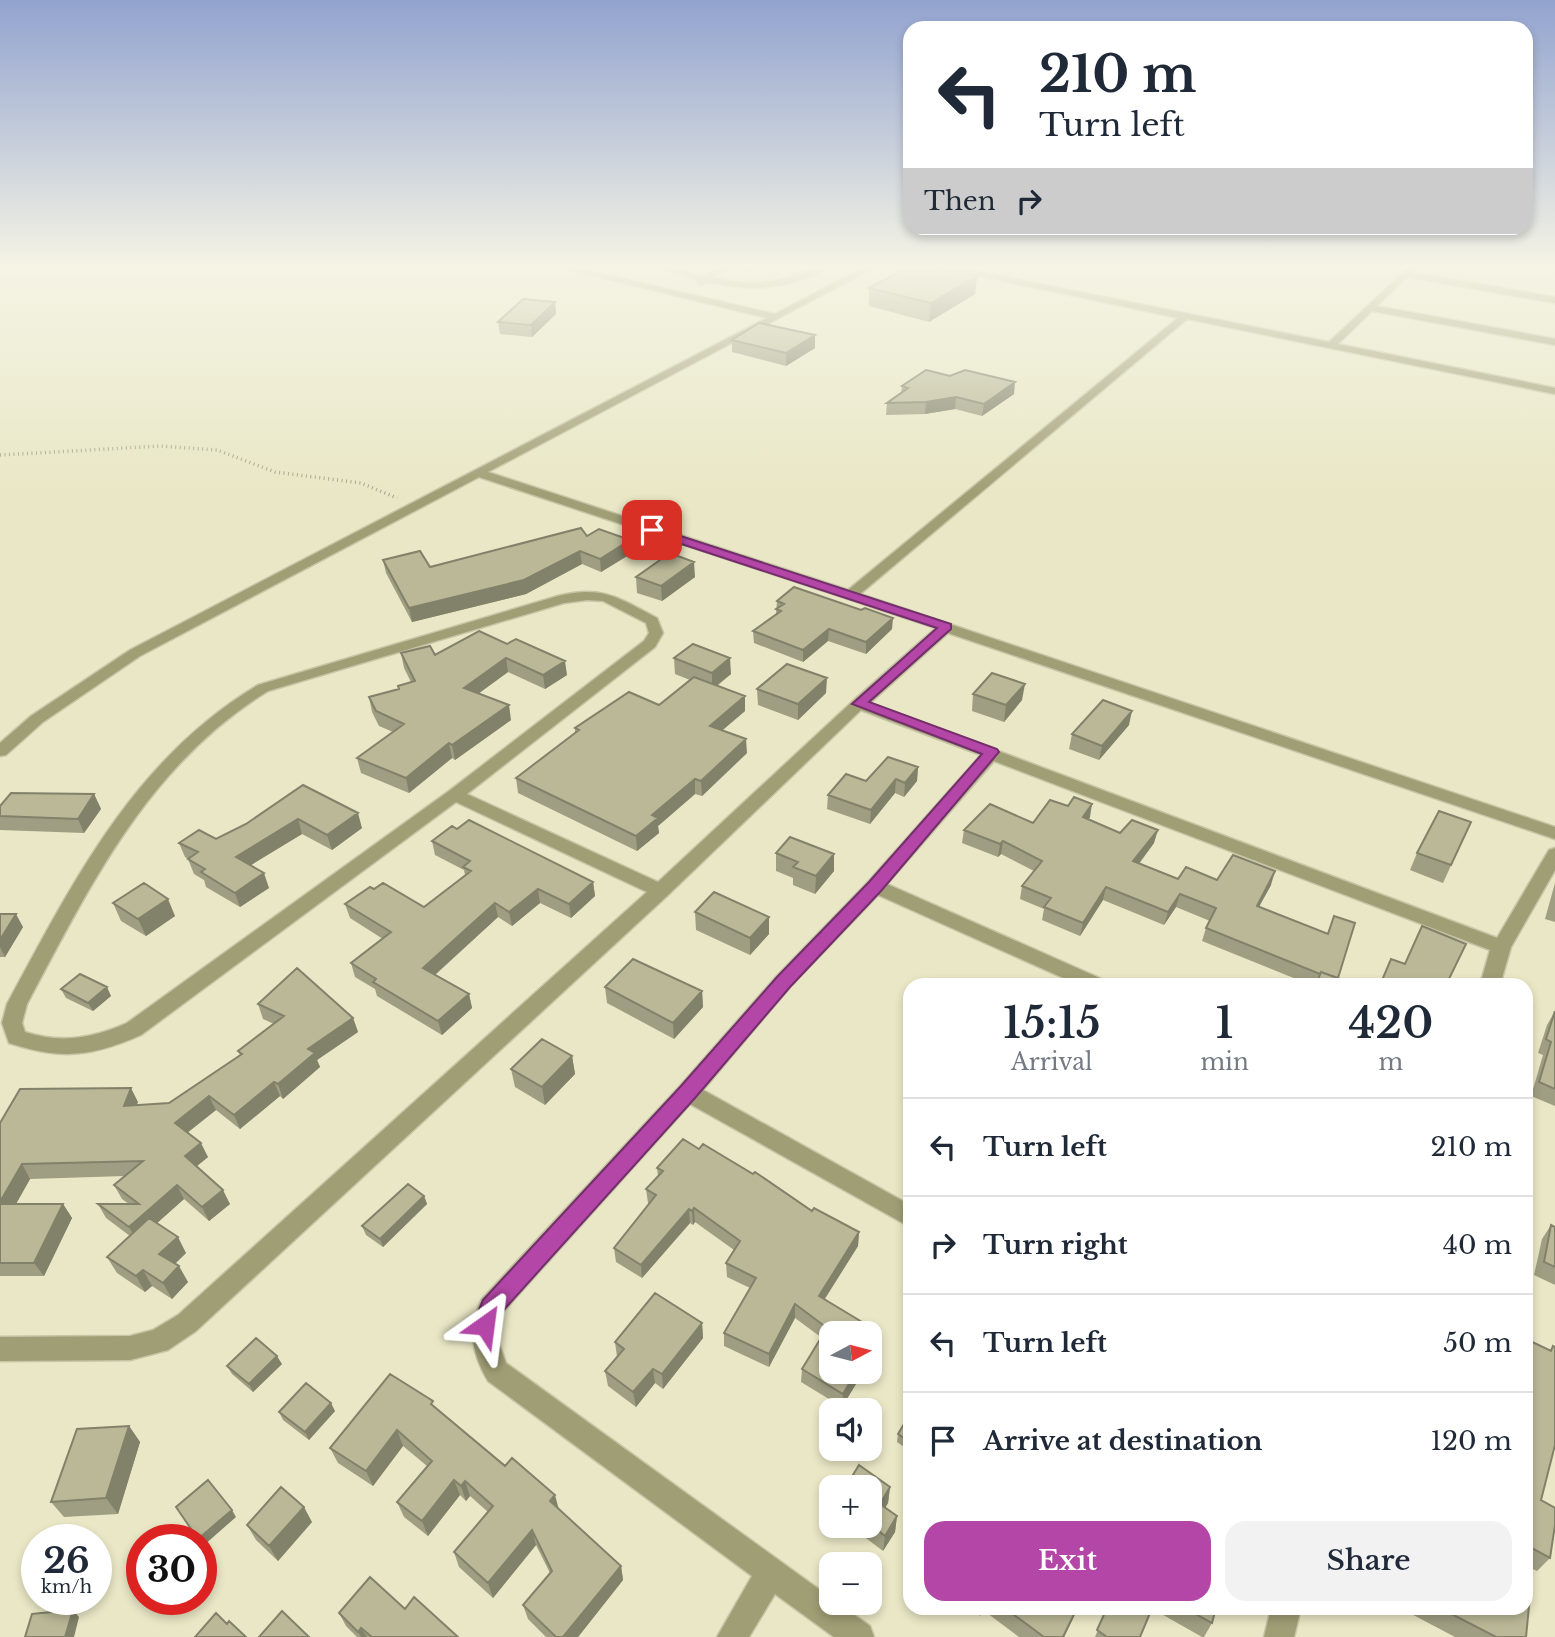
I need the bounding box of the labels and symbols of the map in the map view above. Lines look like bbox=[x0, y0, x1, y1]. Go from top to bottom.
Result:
pin bbox=[622, 500, 682, 560]
position arrow bbox=[448, 1288, 522, 1362]
north arrow bbox=[819, 1321, 882, 1384]
speed limit sign: 30 bbox=[126, 1524, 217, 1615]

